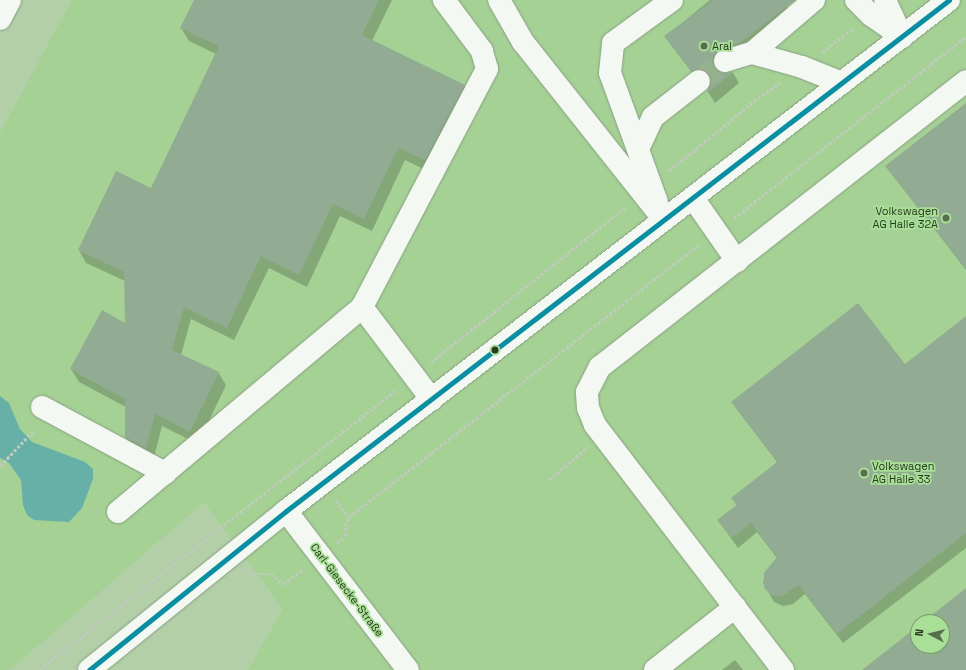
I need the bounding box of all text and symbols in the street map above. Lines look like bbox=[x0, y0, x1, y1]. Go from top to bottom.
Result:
place label: Aral bbox=[712, 39, 732, 53]
marker: Aral bbox=[699, 41, 709, 51]
place label: Volkswagen AG Halle 32A bbox=[873, 205, 938, 231]
marker: Volkswagen AG Halle 32A bbox=[941, 213, 951, 223]
unlabelled marker bbox=[490, 345, 500, 355]
place label: Volkswagen AG Halle 33 bbox=[872, 460, 935, 486]
marker: Volkswagen AG Halle 33 bbox=[859, 468, 869, 478]
street label: Carl-Giesecke-Straße bbox=[308, 541, 386, 639]
north arrow bbox=[910, 614, 950, 654]
text: N bbox=[912, 628, 926, 637]

